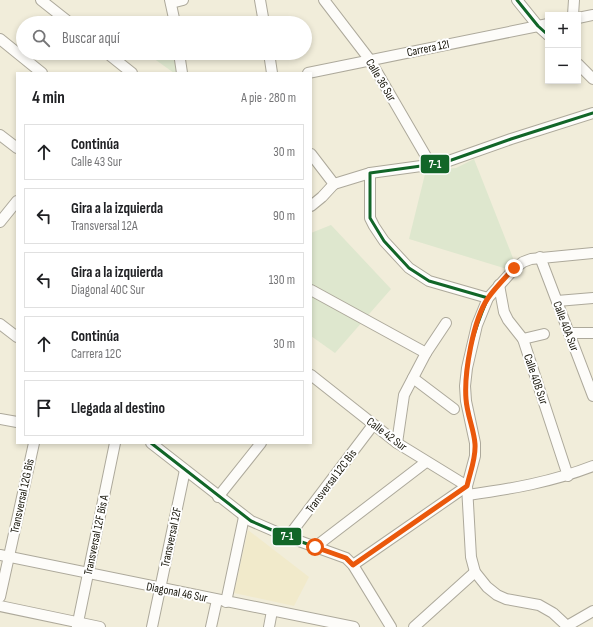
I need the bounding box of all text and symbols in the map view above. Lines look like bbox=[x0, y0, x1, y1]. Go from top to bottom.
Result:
map controls bbox=[545, 12, 581, 84]
button: + bbox=[545, 12, 581, 48]
search box bbox=[16, 16, 312, 60]
icon: search bbox=[30, 27, 52, 49]
text: Buscar aquí bbox=[62, 29, 120, 48]
street label: Carrera 12I bbox=[405, 37, 451, 60]
button: − bbox=[545, 48, 581, 84]
street label: Calle 36 Sur bbox=[362, 56, 399, 105]
text: 4 min bbox=[32, 88, 65, 108]
text: A pie · 280 m bbox=[241, 90, 296, 106]
text: Continúa bbox=[71, 135, 119, 154]
icon: ahead bbox=[33, 141, 55, 163]
text: 30 m bbox=[273, 144, 295, 160]
text: Calle 43 Sur bbox=[71, 154, 122, 170]
line badge: 7-1 bbox=[420, 154, 450, 174]
text: 7-1 bbox=[429, 158, 442, 171]
text: Gira a la izquierda bbox=[71, 199, 163, 218]
icon: left bbox=[33, 205, 55, 227]
text: 90 m bbox=[273, 208, 295, 224]
text: Transversal 12A bbox=[71, 218, 137, 234]
route end bbox=[505, 259, 523, 277]
text: Gira a la izquierda bbox=[71, 263, 163, 282]
icon: left bbox=[33, 269, 55, 291]
text: 130 m bbox=[269, 272, 295, 288]
text: Diagonal 40C Sur bbox=[71, 282, 145, 298]
street label: Calle 40A Sur bbox=[549, 299, 582, 354]
text: Continúa bbox=[71, 327, 119, 346]
icon: ahead bbox=[33, 333, 55, 355]
text: 30 m bbox=[273, 336, 295, 352]
text: Carrera 12C bbox=[71, 346, 122, 362]
street label: Calle 40B Sur bbox=[520, 352, 551, 407]
icon: arrive bbox=[33, 397, 55, 419]
text: Llegada al destino bbox=[71, 399, 165, 418]
street label: Calle 42 Sur bbox=[363, 414, 410, 455]
street label: Transversal 12C Bis bbox=[303, 447, 360, 516]
street label: Transversal 12G Bis bbox=[7, 457, 38, 535]
street label: Transversal 12F Bis A bbox=[81, 493, 113, 577]
street label: Transversal 12F bbox=[158, 505, 185, 568]
line badge: 7-1 bbox=[272, 527, 302, 546]
text: 7-1 bbox=[281, 530, 294, 543]
route start bbox=[306, 538, 324, 556]
street label: Diagonal 46 Sur bbox=[145, 579, 209, 606]

